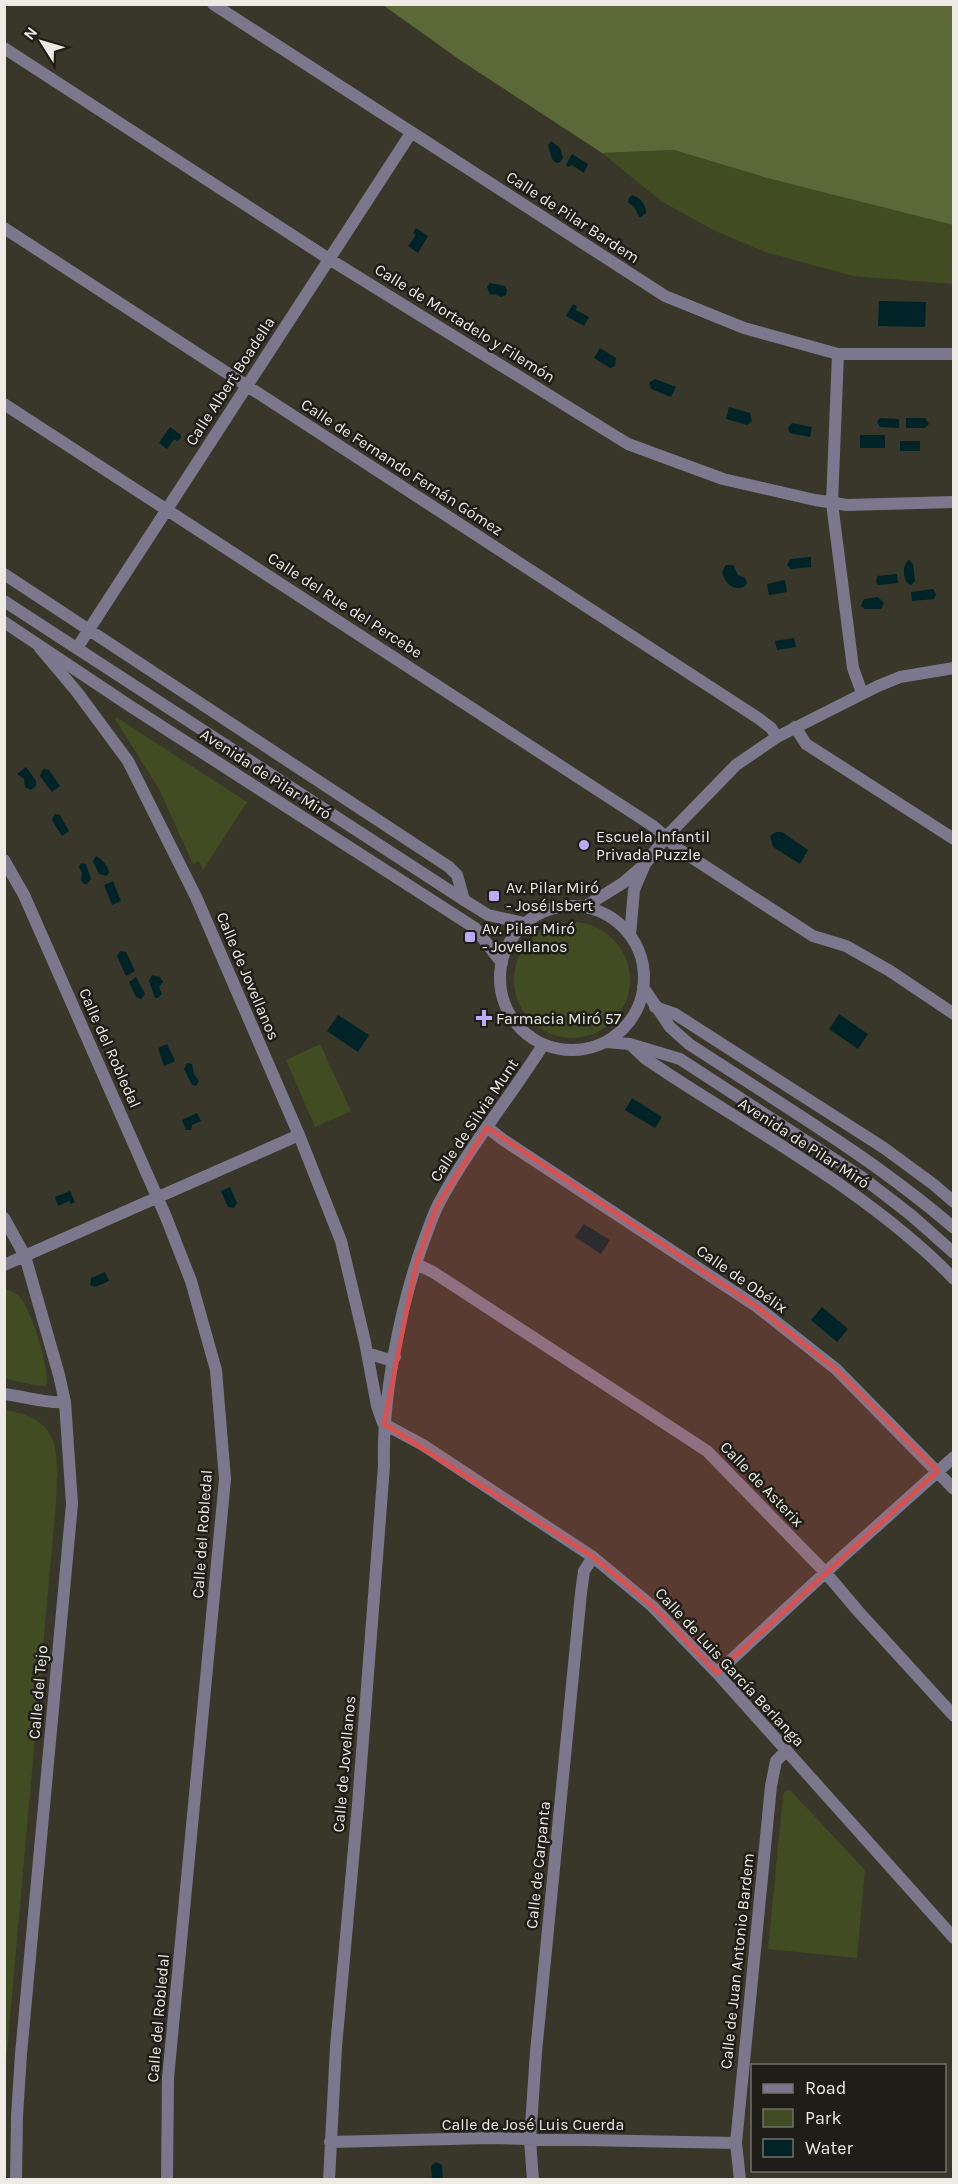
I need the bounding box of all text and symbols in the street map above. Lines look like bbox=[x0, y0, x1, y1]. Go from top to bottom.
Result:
north arrow bbox=[12, 12, 72, 72]
text: N bbox=[19, 23, 41, 44]
street label: Calle de Pilar Bardem bbox=[503, 167, 643, 267]
street label: Calle de Mortadelo y Filemón bbox=[371, 260, 559, 386]
street label: Calle Albert Boadella bbox=[181, 313, 279, 449]
street label: Calle de Fernando Fernán Gómez bbox=[298, 395, 506, 539]
street label: Calle del Rue del Percebe bbox=[264, 548, 426, 662]
street label: Avenida de Pilar Miró bbox=[197, 725, 335, 823]
place label: Escuela Infantil Privada Puzzle bbox=[596, 827, 710, 864]
marker: Escuela Infantil Privada Puzzle bbox=[577, 838, 591, 852]
place label: Av. Pilar Miró - José Isbert bbox=[506, 878, 599, 915]
marker: Av. Pilar Miró - José Isbert bbox=[487, 889, 501, 903]
street label: Calle de Jovellanos bbox=[212, 909, 284, 1043]
place label: Av. Pilar Miró - Jovellanos bbox=[482, 919, 575, 956]
marker: Av. Pilar Miró - Jovellanos bbox=[463, 930, 477, 944]
street label: Calle del Robledal bbox=[75, 985, 145, 1111]
place label: Farmacia Miró 57 bbox=[496, 1009, 622, 1028]
marker: Farmacia Miró 57 bbox=[477, 1011, 491, 1025]
street label: Calle de Silvia Munt bbox=[426, 1055, 522, 1185]
street label: Avenida de Pilar Miró bbox=[735, 1094, 873, 1192]
street label: Calle de Obélix bbox=[693, 1241, 791, 1317]
street label: Calle de Asterix bbox=[716, 1437, 808, 1531]
street label: Calle del Robledal bbox=[188, 1469, 216, 1599]
street label: Calle de Luis García Berlanga bbox=[651, 1584, 809, 1750]
street label: Calle del Tejo bbox=[24, 1644, 52, 1740]
street label: Calle de Jovellanos bbox=[329, 1695, 359, 1833]
street label: Calle de Carpanta bbox=[522, 1800, 554, 1930]
street label: Calle de Juan Antonio Bardem bbox=[716, 1852, 758, 2070]
street label: Calle del Robledal bbox=[143, 1953, 173, 2083]
legend bbox=[751, 2064, 946, 2172]
text: Road bbox=[805, 2077, 846, 2099]
text: Park bbox=[805, 2107, 842, 2129]
street label: Calle de José Luis Cuerda bbox=[442, 2115, 624, 2134]
text: Water bbox=[805, 2137, 853, 2159]

